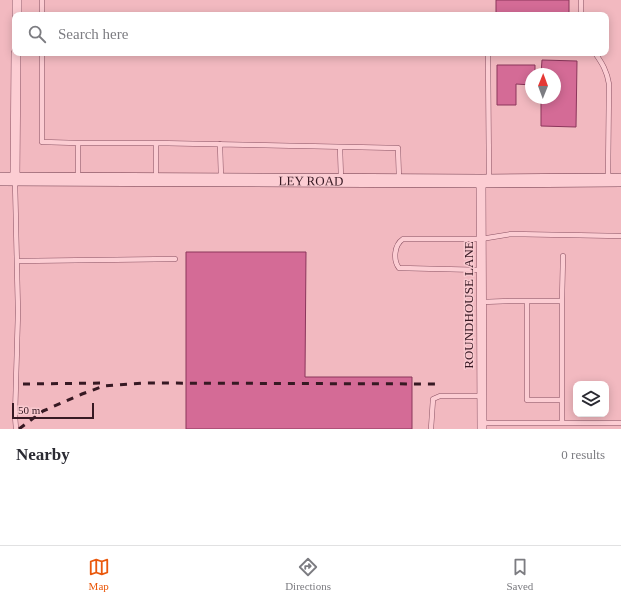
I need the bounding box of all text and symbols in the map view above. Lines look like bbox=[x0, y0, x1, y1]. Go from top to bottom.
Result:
search box bbox=[12, 12, 609, 56]
icon: search bbox=[26, 23, 48, 45]
text: Search here bbox=[58, 26, 128, 42]
north arrow bbox=[525, 68, 561, 104]
street label: LEY ROAD bbox=[279, 173, 343, 188]
street label: ROUNDHOUSE LANE bbox=[461, 241, 476, 369]
map controls bbox=[573, 381, 609, 417]
button: layers bbox=[573, 381, 609, 417]
scale bar bbox=[12, 401, 94, 420]
text: 50 m bbox=[18, 404, 40, 416]
text: Nearby bbox=[16, 445, 70, 464]
text: 0 results bbox=[561, 447, 605, 462]
tab: Map bbox=[88, 556, 110, 592]
tab: Directions bbox=[285, 556, 331, 592]
tab: Saved bbox=[506, 556, 533, 592]

